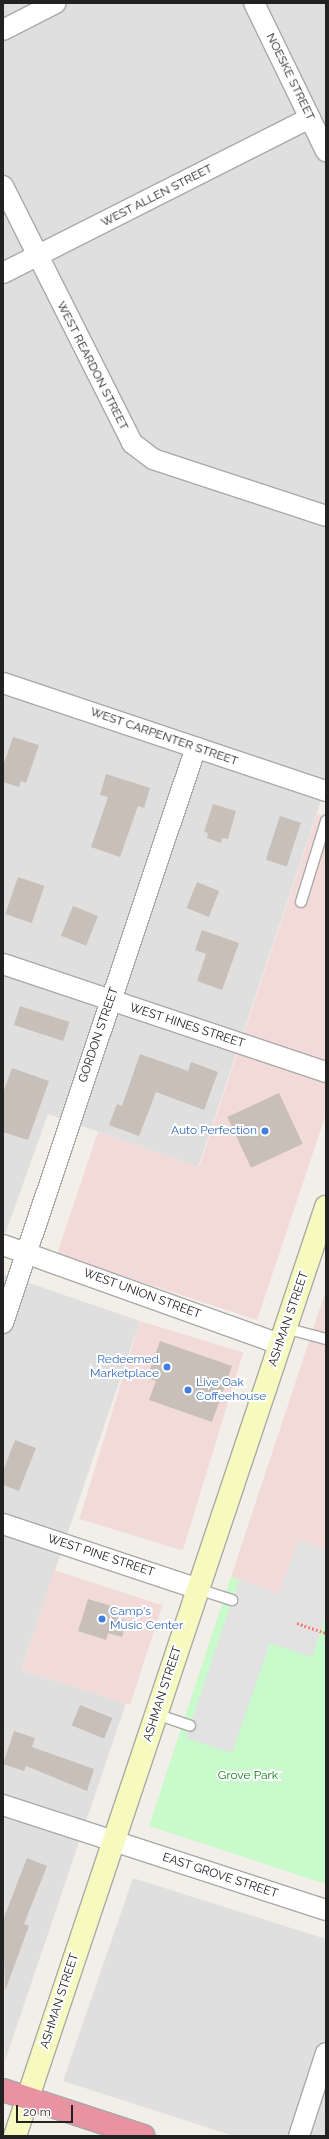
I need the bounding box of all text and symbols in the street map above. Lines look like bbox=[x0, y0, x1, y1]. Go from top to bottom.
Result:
street label: NOESKE STREET bbox=[263, 31, 317, 123]
street label: WEST ALLEN STREET bbox=[99, 162, 215, 230]
street label: WEST REARDON STREET bbox=[53, 299, 131, 433]
street label: WEST CARPENTER STREET bbox=[88, 705, 240, 769]
street label: GORDON STREET bbox=[76, 986, 122, 1084]
street label: WEST HINES STREET bbox=[127, 1001, 247, 1051]
place label: Auto Perfection bbox=[171, 1124, 257, 1138]
marker: Auto Perfection bbox=[260, 1126, 270, 1136]
street label: WEST UNION STREET bbox=[81, 1266, 203, 1322]
street label: ASHMAN STREET bbox=[266, 1270, 312, 1368]
place label: Redeemed Marketplace bbox=[90, 1353, 159, 1381]
marker: Redeemed Marketplace bbox=[162, 1362, 172, 1372]
place label: Live Oak Coffeehouse bbox=[196, 1376, 266, 1404]
marker: Live Oak Coffeehouse bbox=[183, 1385, 193, 1395]
street label: WEST PINE STREET bbox=[46, 1532, 156, 1580]
place label: Camp's Music Center bbox=[110, 1605, 183, 1633]
marker: Camp's Music Center bbox=[97, 1614, 107, 1624]
street label: ASHMAN STREET bbox=[141, 1644, 185, 1744]
park label: Grove Park bbox=[218, 1769, 278, 1783]
street label: EAST GROVE STREET bbox=[160, 1850, 280, 1902]
street label: ASHMAN STREET bbox=[38, 1951, 82, 2051]
scale bar bbox=[18, 2097, 75, 2123]
text: 20 m bbox=[23, 2105, 51, 2119]

